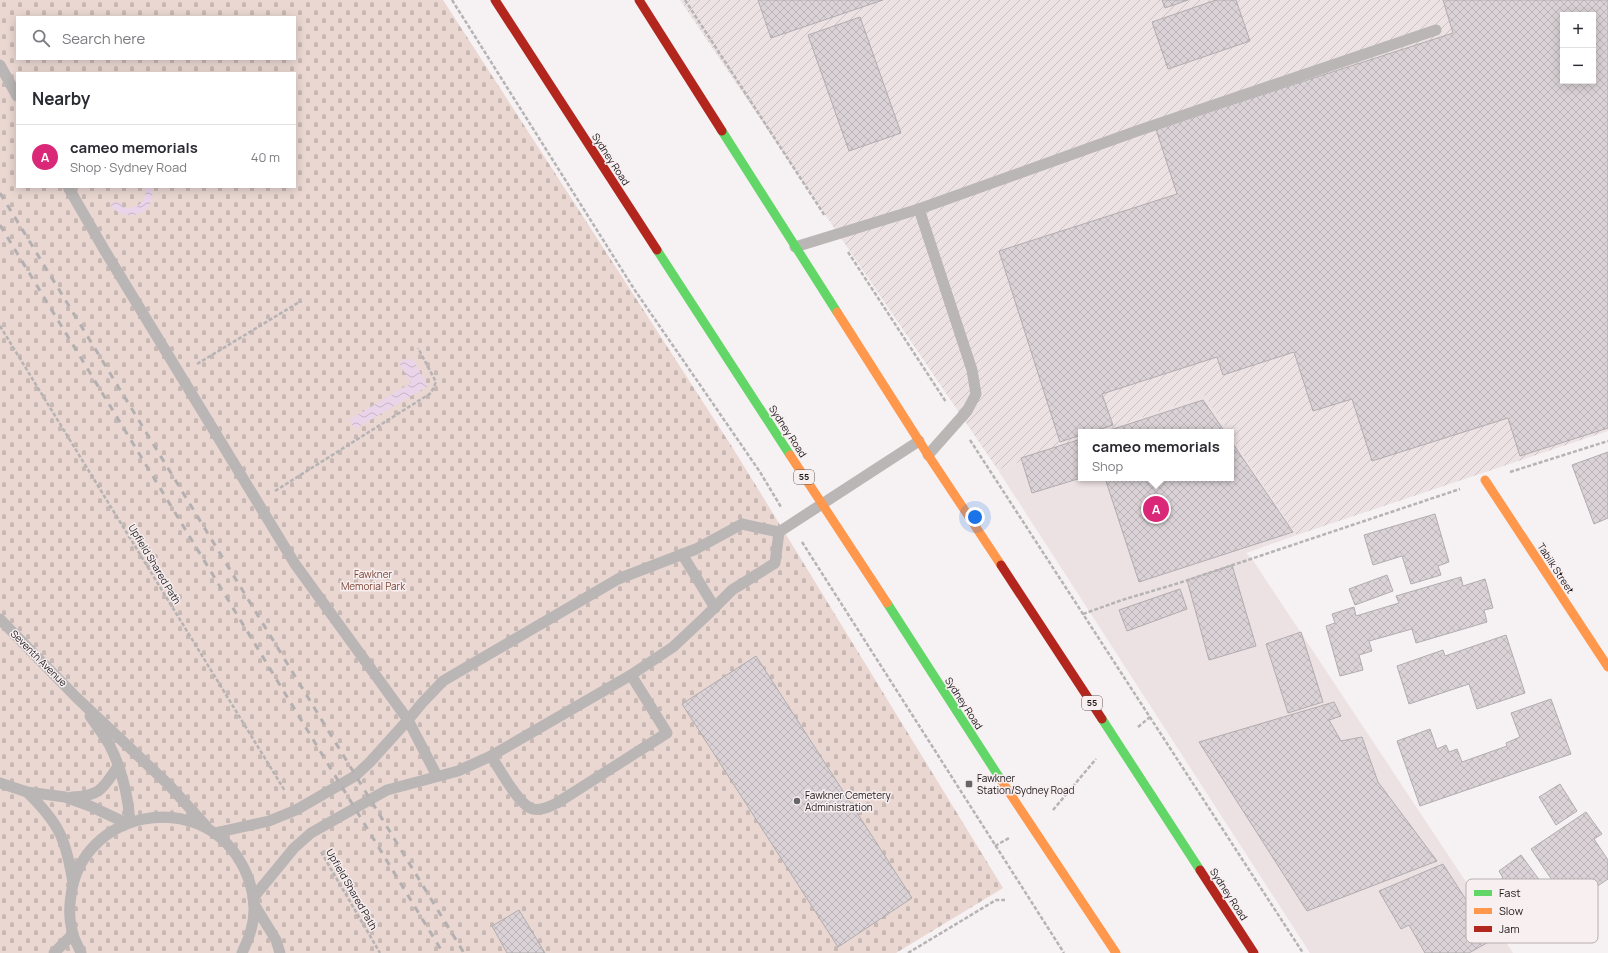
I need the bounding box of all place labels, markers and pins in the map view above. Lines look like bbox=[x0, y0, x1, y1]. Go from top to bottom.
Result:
pin: A bbox=[1143, 494, 1169, 524]
place label: Fawkner Station/Sydney Road bbox=[977, 771, 1075, 797]
marker: Fawkner Station/Sydney Road bbox=[964, 779, 974, 789]
place label: Fawkner Cemetery Administration bbox=[805, 788, 892, 814]
marker: Fawkner Cemetery Administration bbox=[792, 796, 802, 806]

